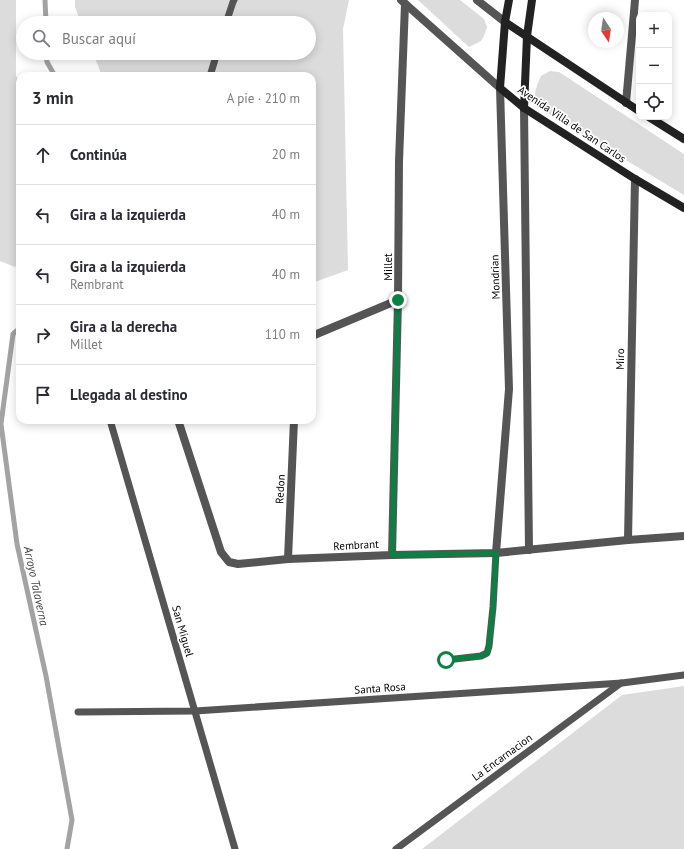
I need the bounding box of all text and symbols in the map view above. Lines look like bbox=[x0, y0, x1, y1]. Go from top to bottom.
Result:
north arrow bbox=[588, 12, 624, 48]
map controls bbox=[636, 12, 672, 120]
button: + bbox=[636, 12, 672, 48]
search box bbox=[16, 16, 316, 60]
icon: search bbox=[30, 27, 52, 49]
text: Buscar aquí bbox=[62, 29, 136, 48]
button: − bbox=[636, 48, 672, 84]
street label: Avenida Villa de San Carlos bbox=[515, 83, 629, 166]
button: locate bbox=[636, 84, 672, 120]
text: 3 min bbox=[32, 87, 73, 109]
text: A pie · 210 m bbox=[227, 90, 300, 107]
icon: ahead bbox=[32, 144, 54, 166]
text: Continúa bbox=[70, 145, 127, 164]
text: 20 m bbox=[272, 146, 300, 163]
icon: left bbox=[32, 204, 54, 226]
text: Gira a la izquierda bbox=[70, 205, 186, 224]
text: 40 m bbox=[272, 206, 300, 223]
street label: Millet bbox=[381, 253, 395, 281]
street label: Mondrian bbox=[487, 254, 503, 300]
text: Gira a la izquierda bbox=[70, 257, 186, 276]
icon: left bbox=[32, 264, 54, 286]
text: 40 m bbox=[272, 266, 300, 283]
text: Rembrant bbox=[70, 276, 124, 293]
route end bbox=[389, 291, 407, 309]
text: Gira a la derecha bbox=[70, 317, 177, 336]
icon: right bbox=[32, 324, 54, 346]
text: 110 m bbox=[265, 326, 300, 343]
text: Millet bbox=[70, 336, 102, 353]
street label: Miro bbox=[613, 348, 627, 370]
icon: arrive bbox=[32, 384, 54, 406]
text: Llegada al destino bbox=[70, 385, 188, 404]
street label: Redon bbox=[272, 474, 288, 504]
street label: Rembrant bbox=[333, 537, 379, 553]
water label: Arroyo Talaverna bbox=[21, 544, 52, 627]
street label: San Miguel bbox=[169, 604, 197, 659]
route start bbox=[437, 651, 455, 669]
street label: Santa Rosa bbox=[354, 679, 406, 697]
street label: La Encarnacion bbox=[469, 730, 535, 784]

